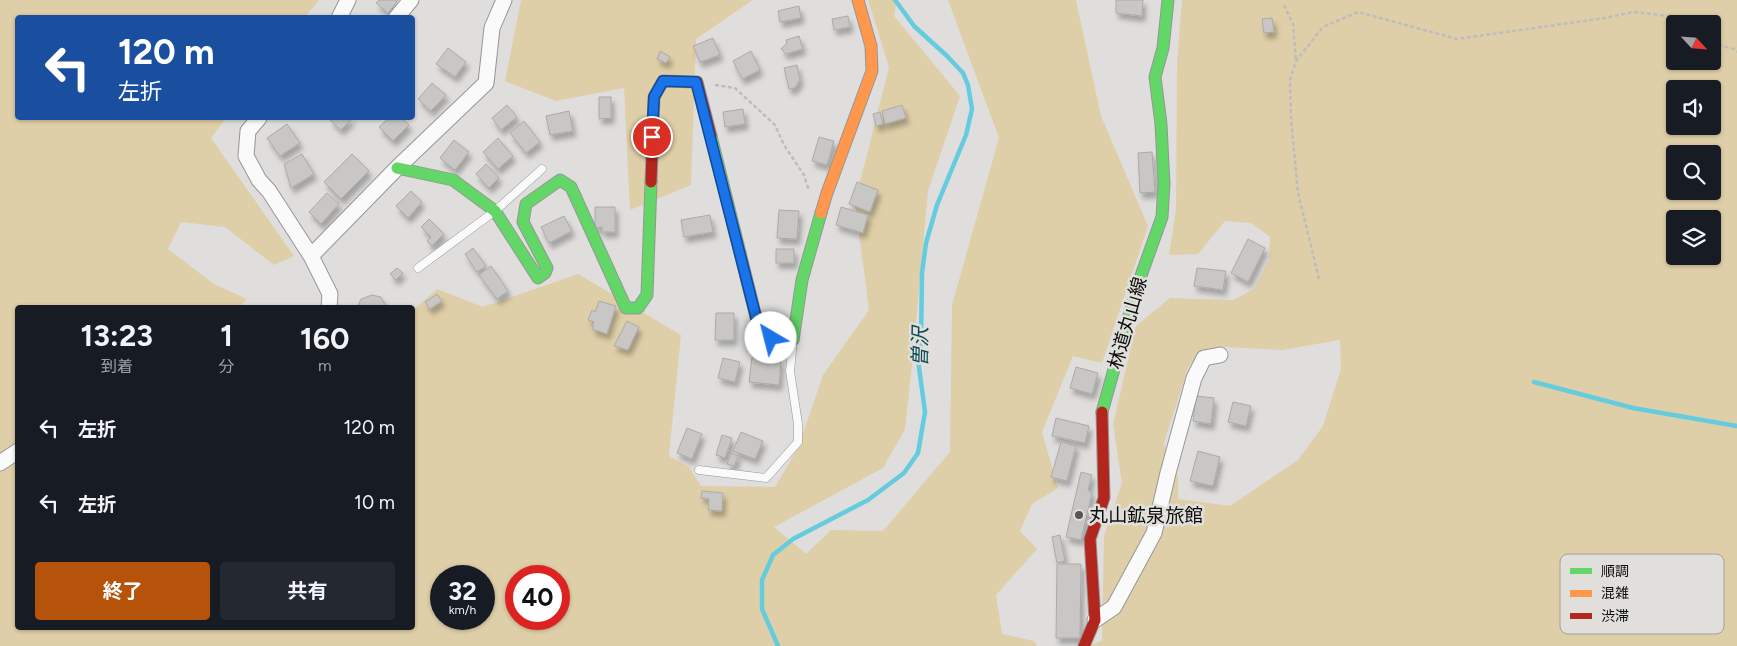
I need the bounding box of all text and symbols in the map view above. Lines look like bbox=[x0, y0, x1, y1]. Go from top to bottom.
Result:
north arrow bbox=[1666, 15, 1721, 70]
map controls bbox=[1666, 15, 1721, 265]
text: 120 m bbox=[118, 31, 215, 73]
icon: left bbox=[35, 35, 100, 100]
text: 左折 bbox=[118, 78, 162, 105]
button: sound bbox=[1666, 80, 1721, 135]
pin bbox=[631, 116, 673, 158]
icon: arrive bbox=[638, 123, 666, 151]
button: search bbox=[1666, 145, 1721, 200]
button: layers bbox=[1666, 210, 1721, 265]
street label: 林道丸山線 bbox=[1103, 274, 1152, 372]
position arrow bbox=[744, 311, 796, 363]
text: 13:23 bbox=[81, 317, 153, 354]
text: 1 bbox=[220, 317, 233, 354]
text: 160 bbox=[300, 320, 349, 357]
water label: 曽沢 bbox=[908, 324, 932, 367]
text: m bbox=[318, 356, 332, 375]
text: 到着 bbox=[101, 357, 133, 376]
text: 分 bbox=[218, 357, 234, 376]
icon: left bbox=[35, 414, 63, 442]
text: 120 m bbox=[343, 416, 395, 439]
text: 左折 bbox=[78, 418, 116, 441]
icon: left bbox=[35, 489, 63, 517]
text: 10 m bbox=[354, 491, 395, 514]
text: 左折 bbox=[78, 493, 116, 516]
place label: 丸山鉱泉旅館 bbox=[1089, 504, 1203, 527]
marker: 丸山鉱泉旅館 bbox=[1073, 509, 1085, 521]
legend bbox=[1560, 554, 1724, 634]
button: 終了 bbox=[35, 562, 210, 620]
button: 共有 bbox=[220, 562, 395, 620]
text: 順調 bbox=[1601, 563, 1629, 580]
speed limit sign: 40 bbox=[505, 565, 570, 630]
text: 32 bbox=[448, 576, 477, 606]
text: 混雑 bbox=[1601, 585, 1629, 602]
text: km/h bbox=[449, 603, 476, 617]
text: 渋滞 bbox=[1601, 608, 1629, 625]

